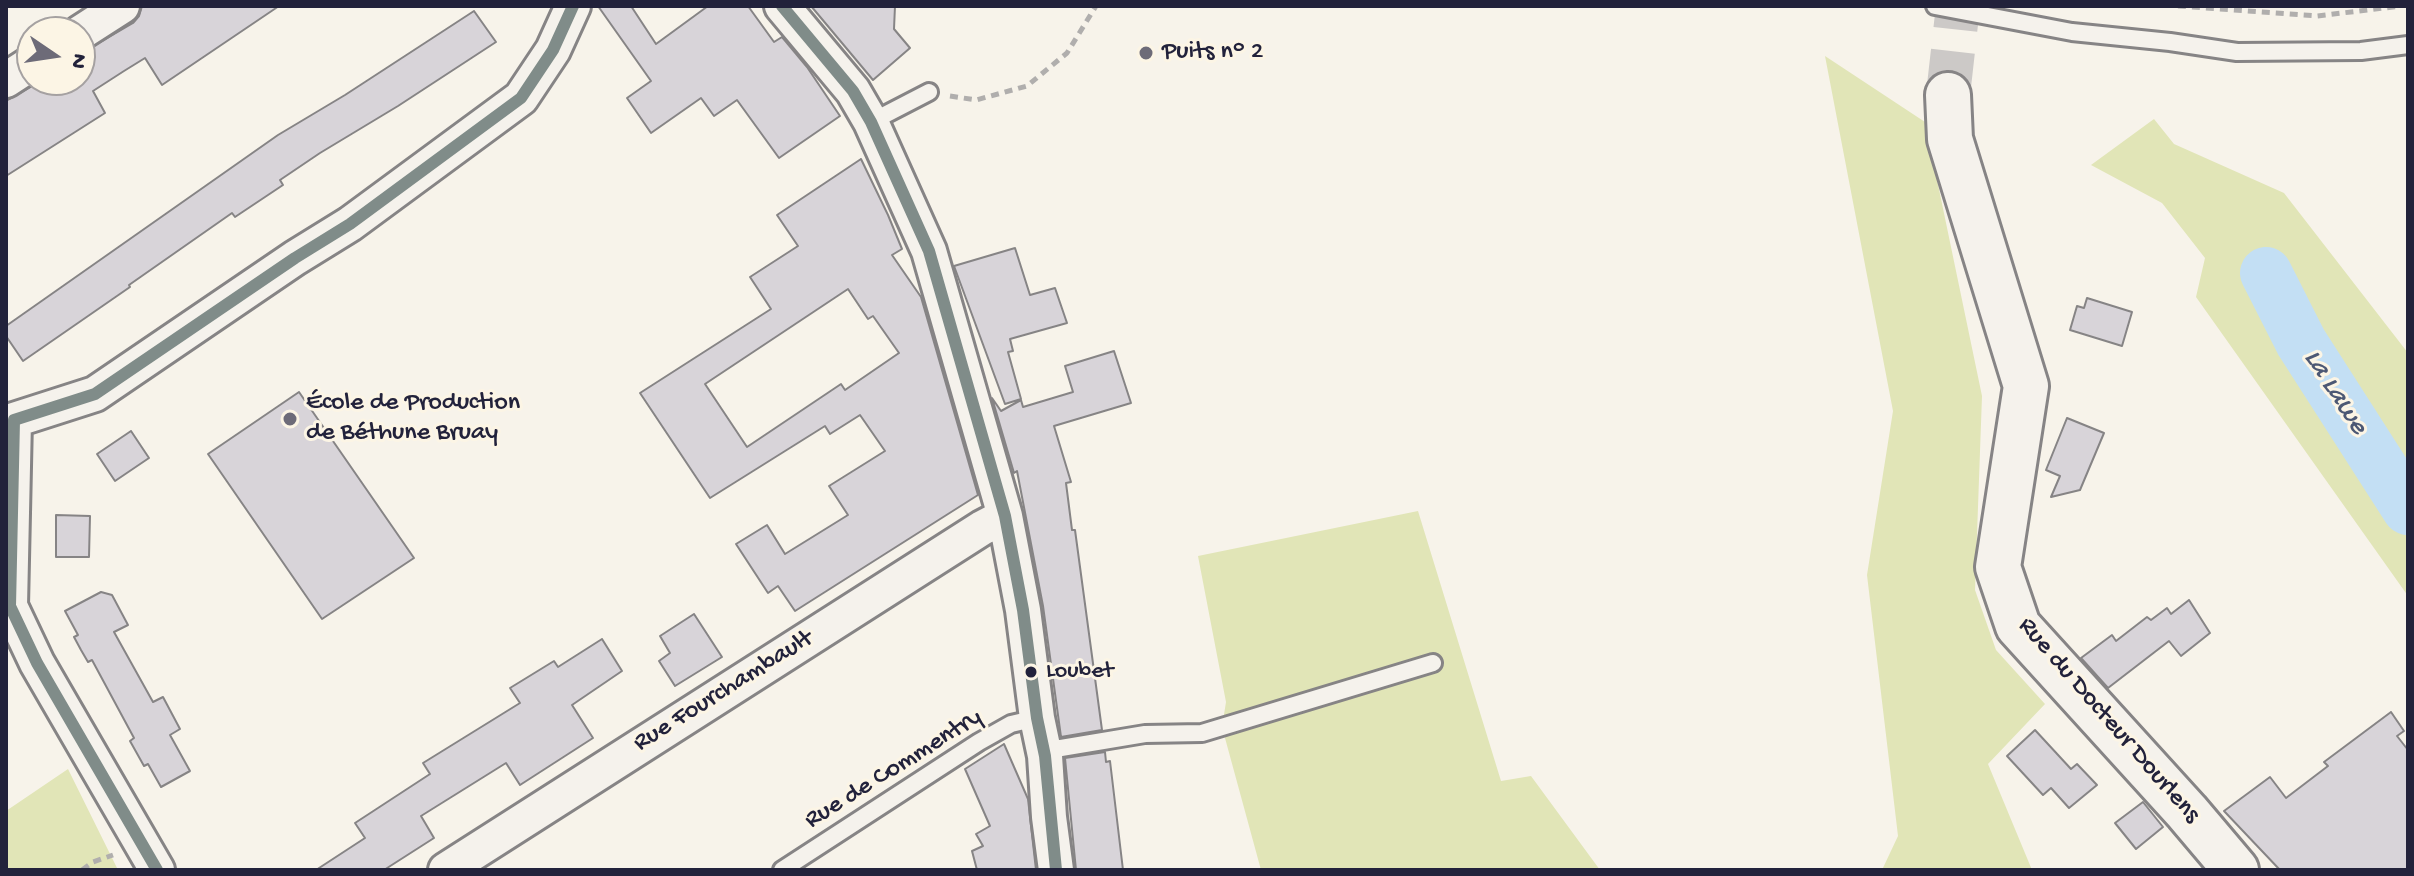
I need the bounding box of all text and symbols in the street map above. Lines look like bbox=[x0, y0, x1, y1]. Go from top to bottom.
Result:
north arrow bbox=[16, 16, 96, 96]
place label: Puits n° 2 bbox=[1162, 37, 1263, 69]
marker: Puits n° 2 bbox=[1137, 44, 1155, 62]
text: N bbox=[63, 51, 92, 71]
water label: La Lawe bbox=[2294, 344, 2374, 442]
place label: École de Production de Béthune Bruay bbox=[306, 388, 520, 450]
marker: École de Production de Béthune Bruay bbox=[281, 410, 299, 428]
street label: Rue du Docteur Dourlens bbox=[2010, 612, 2206, 830]
street label: Rue Fourchambault bbox=[628, 624, 820, 760]
place label: Loubet bbox=[1046, 658, 1113, 686]
marker: Loubet bbox=[1023, 664, 1039, 680]
street label: Rue de Commentry bbox=[800, 703, 988, 837]

